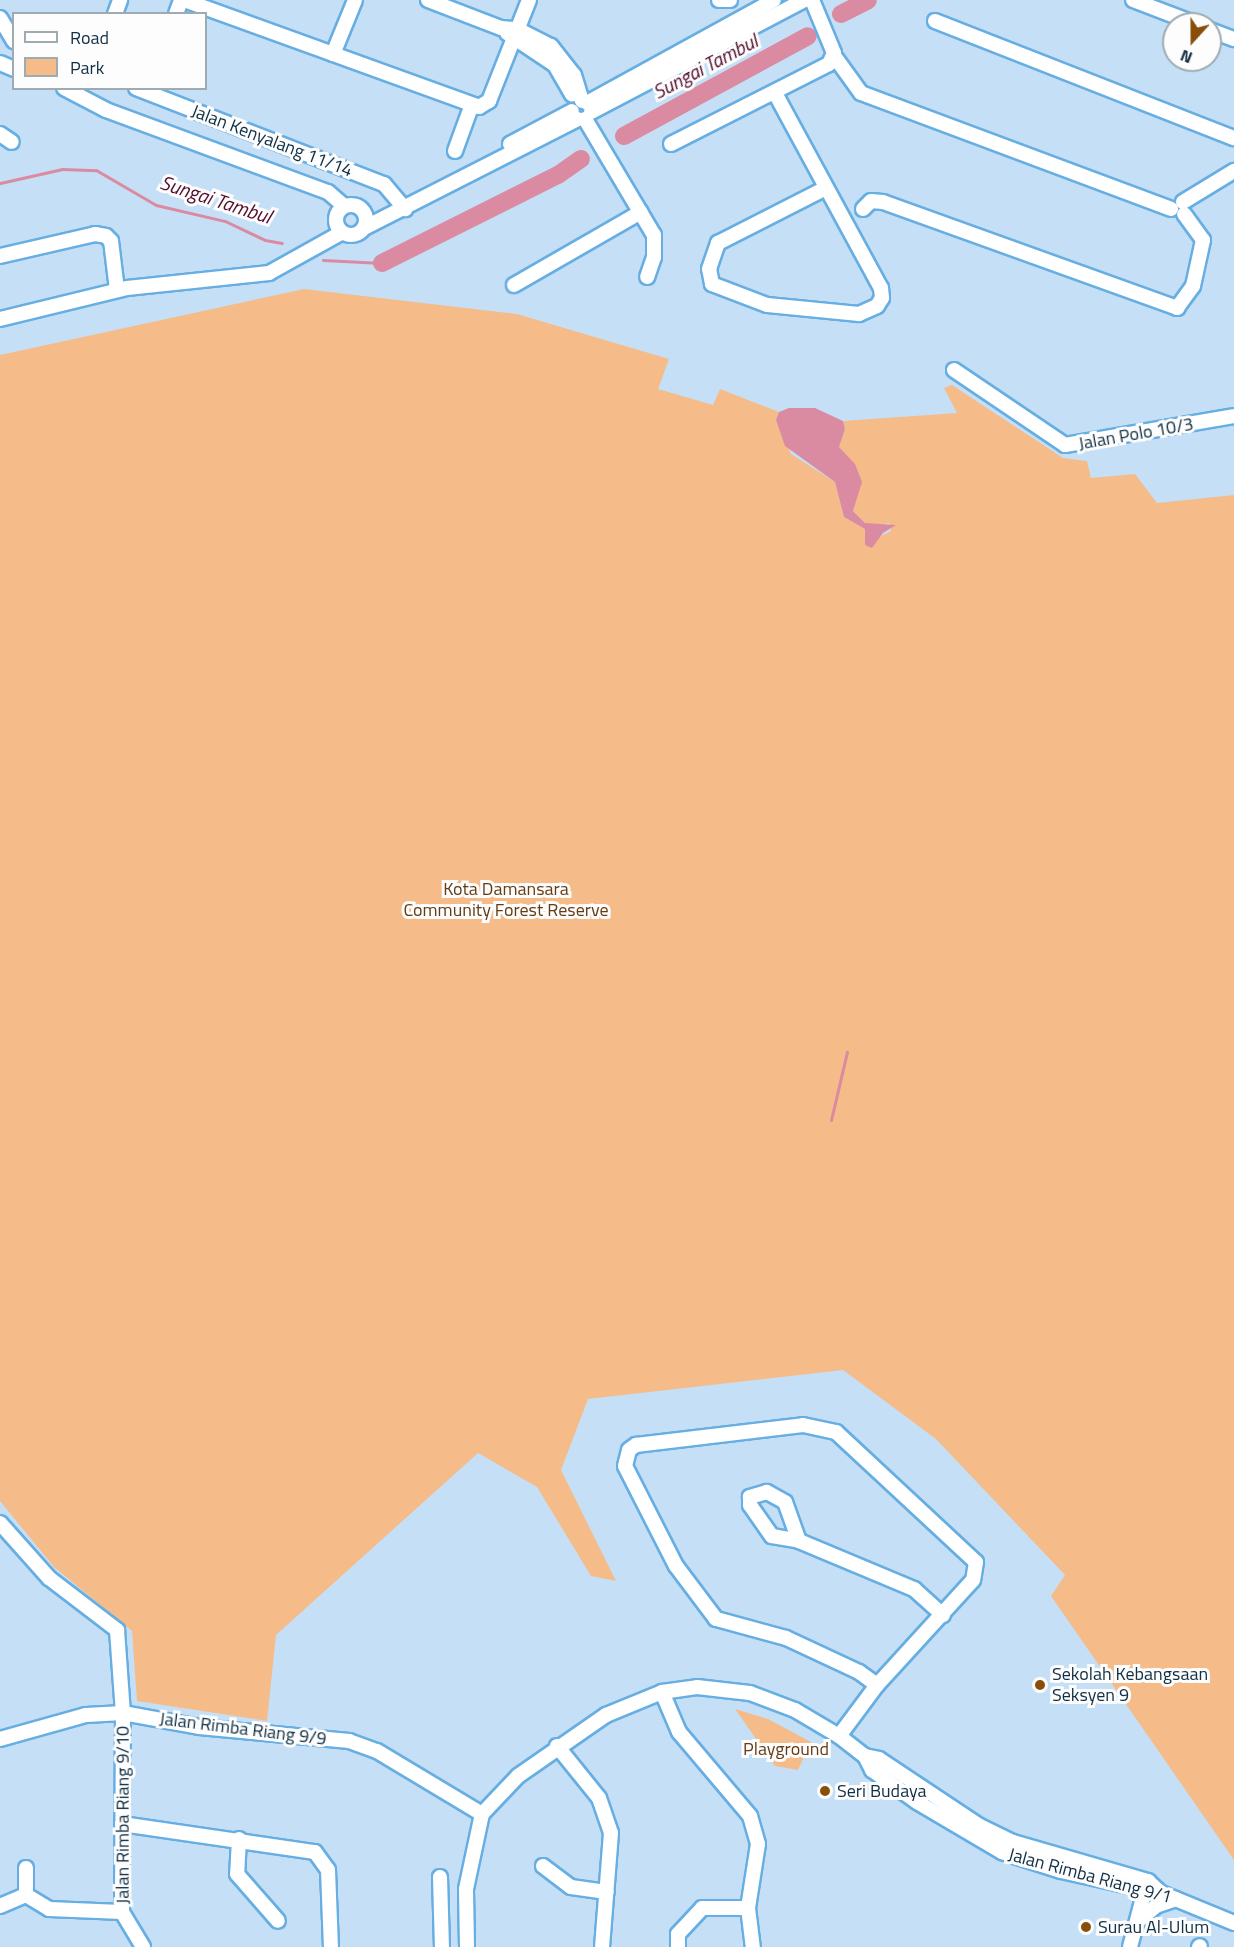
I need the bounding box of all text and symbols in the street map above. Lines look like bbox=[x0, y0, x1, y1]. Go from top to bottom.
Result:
legend bbox=[12, 12, 207, 90]
north arrow bbox=[1162, 12, 1222, 72]
text: Road bbox=[70, 24, 109, 51]
water label: Sungai Tambul bbox=[648, 28, 762, 104]
text: N bbox=[1177, 44, 1196, 70]
text: Park bbox=[70, 54, 104, 81]
street label: Jalan Kenyalang 11/14 bbox=[188, 100, 356, 182]
water label: Sungai Tambul bbox=[157, 170, 275, 228]
street label: Jalan Polo 10/3 bbox=[1077, 413, 1195, 455]
park label: Kota Damansara Community Forest Reserve bbox=[403, 879, 609, 922]
place label: Sekolah Kebangsaan Seksyen 9 bbox=[1052, 1664, 1208, 1706]
marker: Sekolah Kebangsaan Seksyen 9 bbox=[1033, 1678, 1047, 1692]
street label: Jalan Rimba Riang 9/9 bbox=[158, 1708, 328, 1750]
street label: Jalan Rimba Riang 9/10 bbox=[112, 1726, 134, 1904]
park label: Playground bbox=[743, 1738, 829, 1760]
place label: Seri Budaya bbox=[837, 1780, 927, 1802]
marker: Seri Budaya bbox=[818, 1784, 832, 1798]
street label: Jalan Rimba Riang 9/1 bbox=[1006, 1844, 1174, 1908]
place label: Surau Al-Ulum bbox=[1098, 1916, 1209, 1938]
marker: Surau Al-Ulum bbox=[1079, 1920, 1093, 1934]

